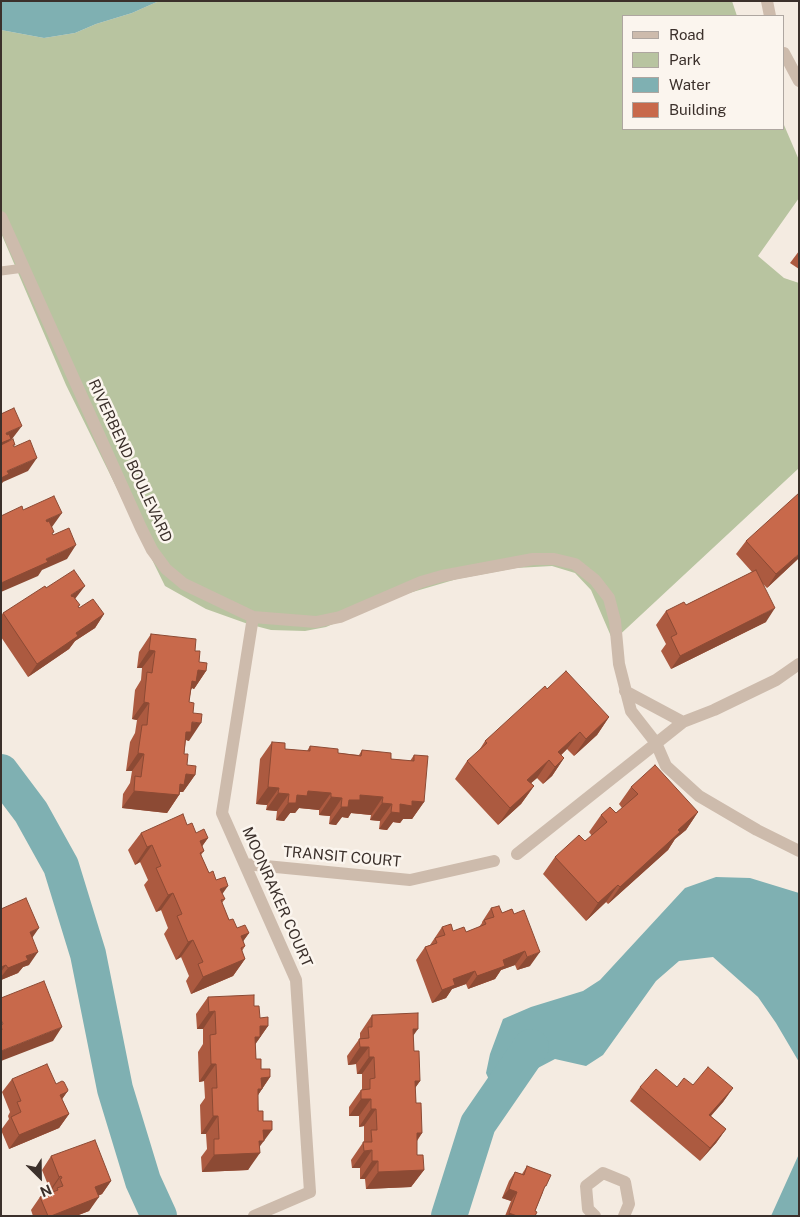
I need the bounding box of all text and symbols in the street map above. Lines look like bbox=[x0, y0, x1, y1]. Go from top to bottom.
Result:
legend bbox=[622, 15, 785, 130]
text: Road bbox=[669, 26, 705, 43]
text: Park bbox=[669, 51, 701, 68]
text: Water bbox=[669, 76, 711, 93]
text: Building bbox=[669, 101, 727, 118]
street label: RIVERBEND BOULEVARD bbox=[84, 377, 176, 545]
street label: MOONRAKER COURT bbox=[238, 824, 316, 970]
street label: TRANSIT COURT bbox=[282, 843, 402, 871]
north arrow bbox=[15, 1152, 65, 1202]
text: N bbox=[38, 1181, 54, 1200]

